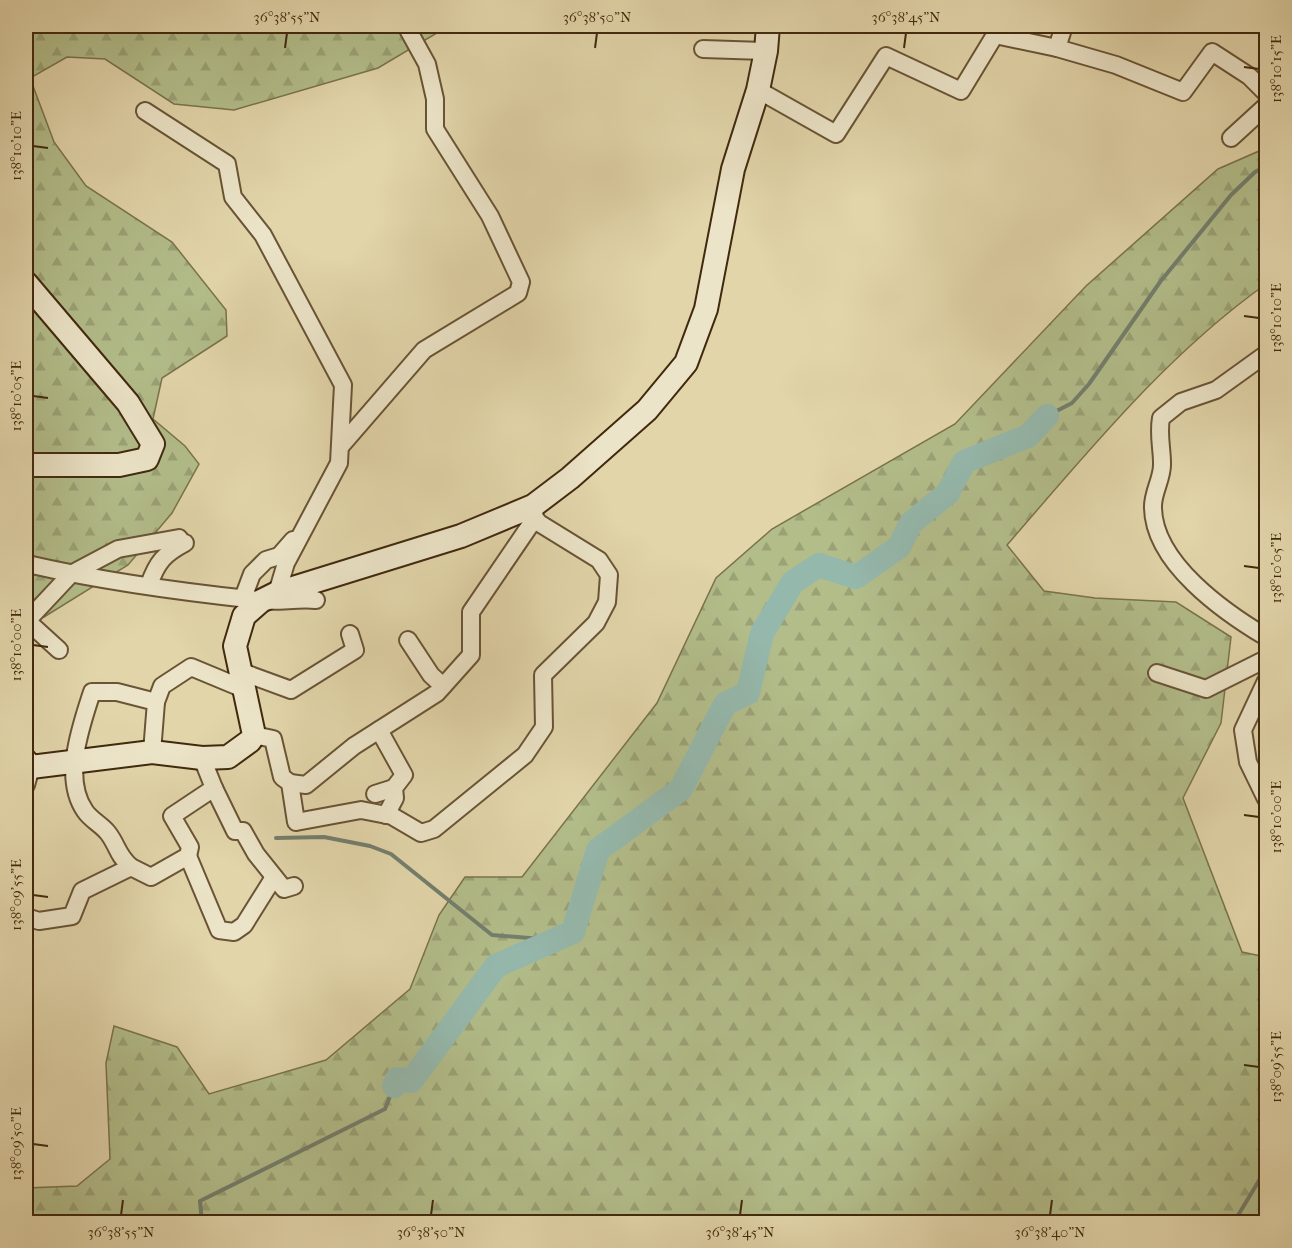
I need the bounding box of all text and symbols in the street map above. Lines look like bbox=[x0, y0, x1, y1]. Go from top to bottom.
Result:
text: 36°38'55"N bbox=[254, 8, 321, 26]
text: 36°38'50"N bbox=[563, 8, 632, 26]
text: 36°38'45"N bbox=[872, 8, 941, 26]
text: 138°10'15"E bbox=[1267, 35, 1285, 103]
text: 138°10'10"E bbox=[7, 111, 25, 181]
text: 138°10'10"E bbox=[1267, 283, 1285, 353]
text: 138°10'05"E bbox=[7, 360, 25, 432]
text: 138°10'05"E bbox=[1267, 532, 1285, 604]
text: 138°10'00"E bbox=[7, 609, 25, 681]
text: 138°10'00"E bbox=[1267, 781, 1285, 853]
text: 138°09'55"E bbox=[7, 859, 25, 931]
text: 138°09'55"E bbox=[1267, 1031, 1285, 1103]
text: 138°09'50"E bbox=[7, 1107, 25, 1181]
text: 36°38'55"N bbox=[88, 1223, 155, 1241]
text: 36°38'50"N bbox=[397, 1223, 466, 1241]
text: 36°38'45"N bbox=[706, 1223, 775, 1241]
text: 36°38'40"N bbox=[1015, 1223, 1086, 1241]

